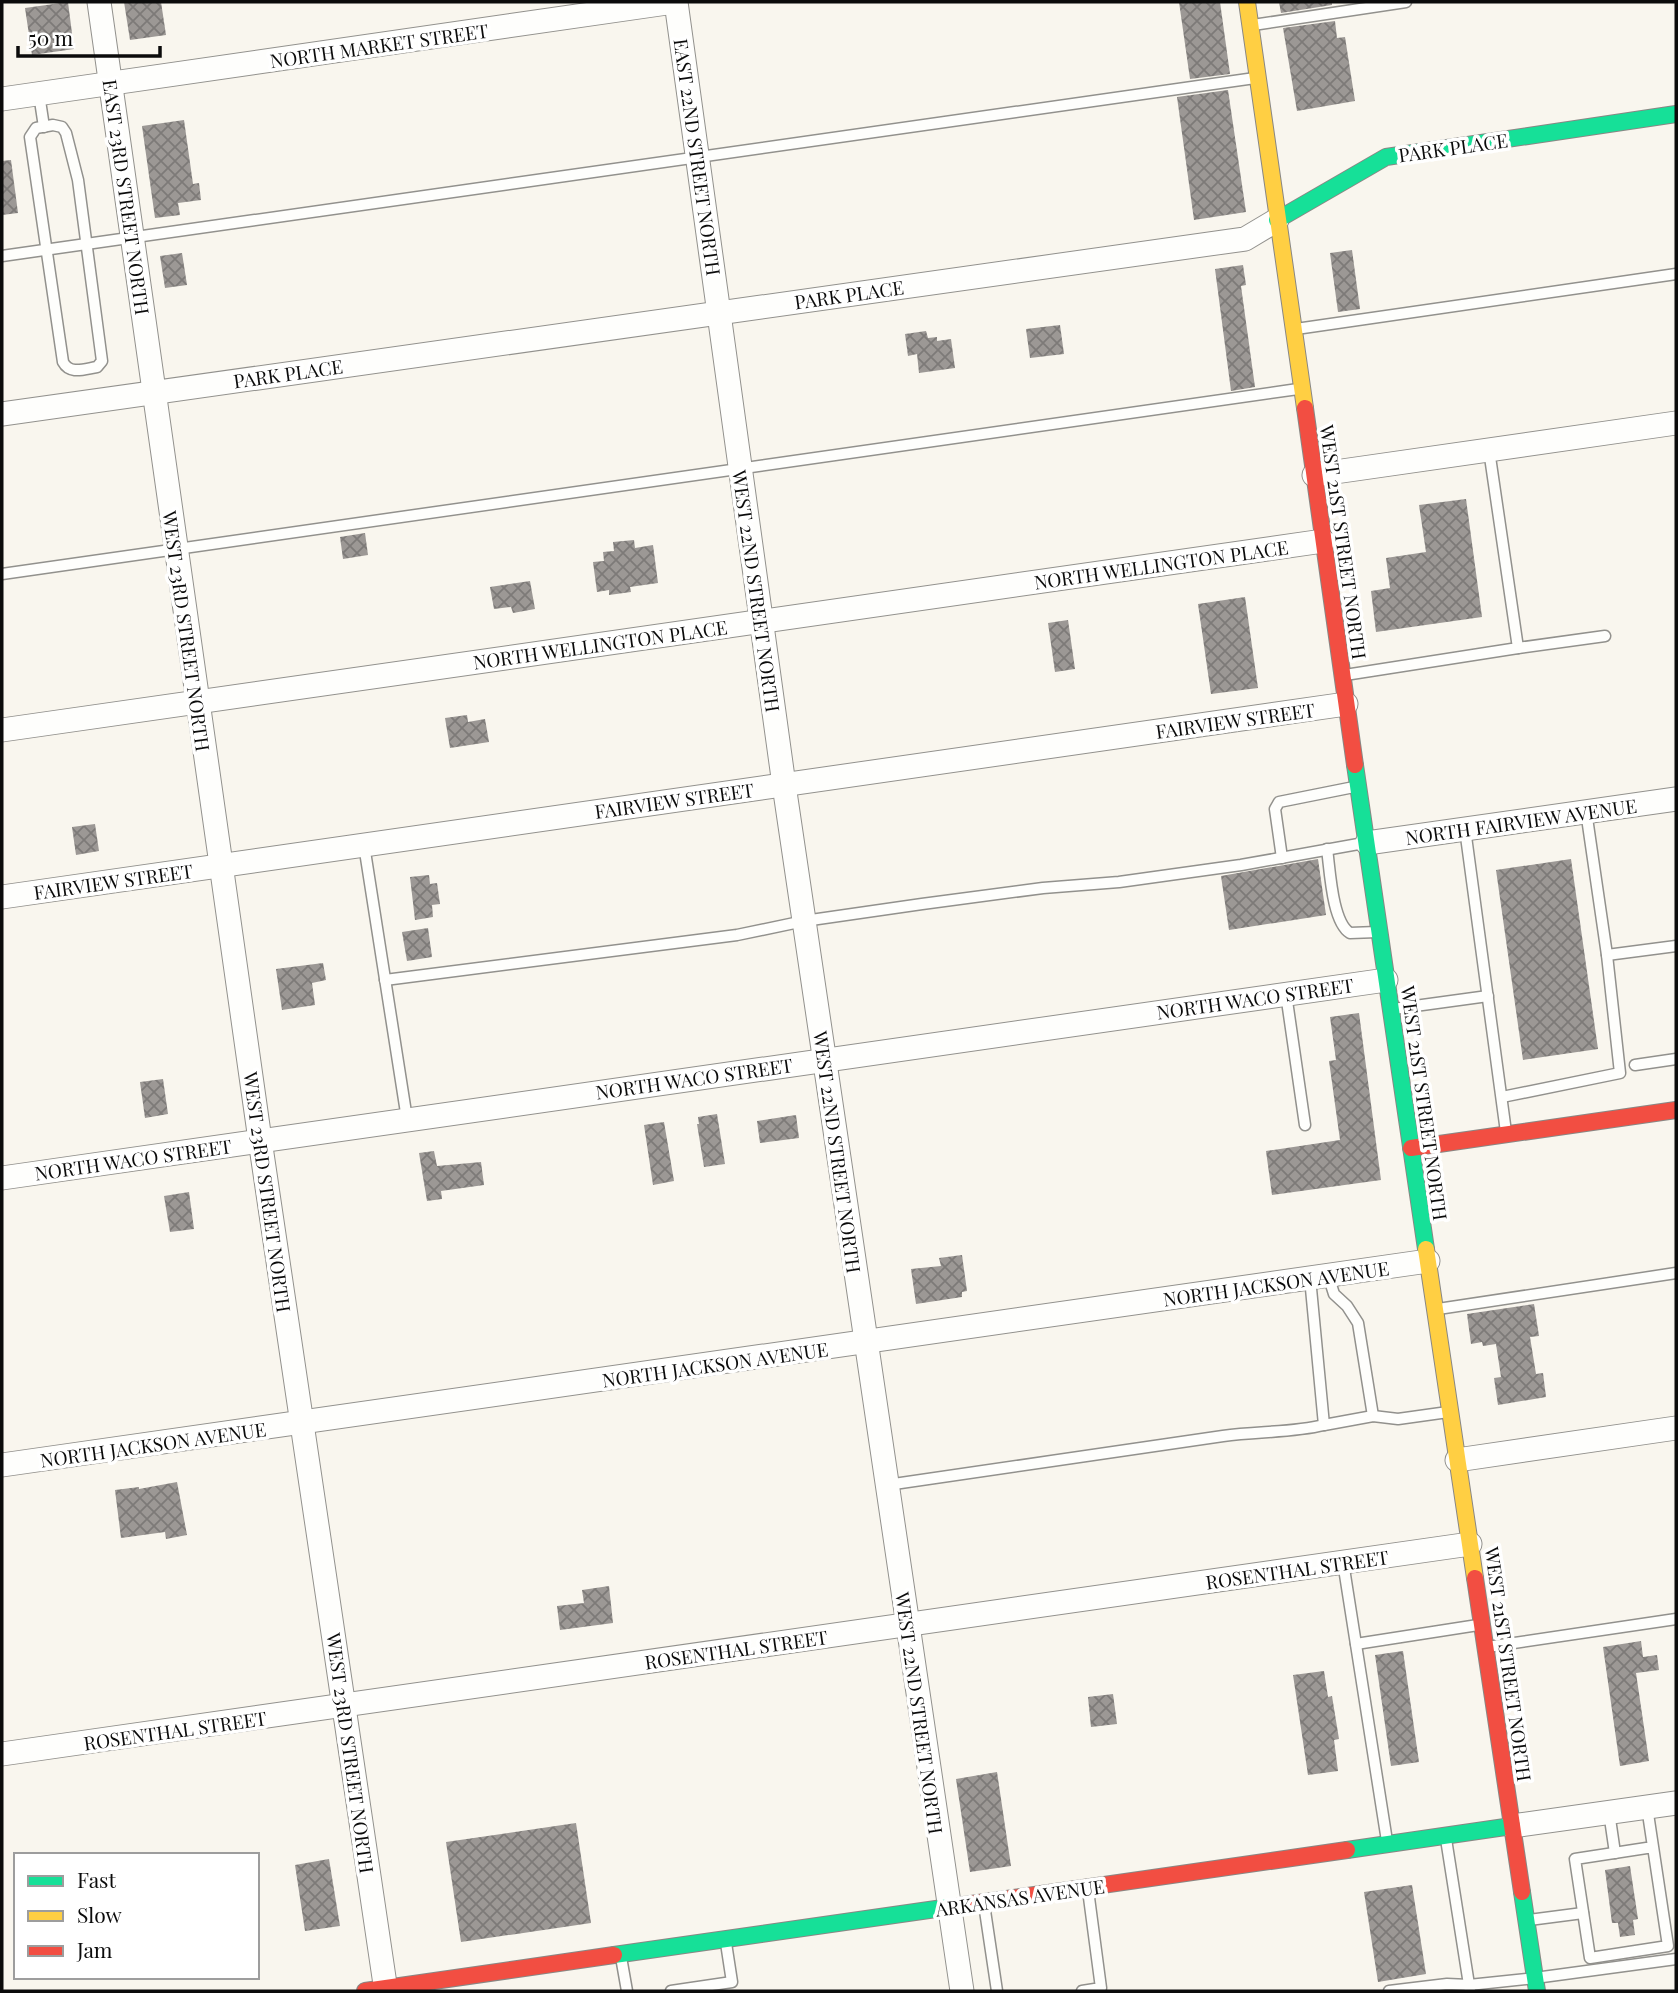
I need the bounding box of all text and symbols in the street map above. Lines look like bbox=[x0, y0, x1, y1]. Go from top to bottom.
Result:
scale bar bbox=[18, 14, 159, 58]
street label: NORTH MARKET STREET bbox=[268, 17, 490, 73]
text: 50 m bbox=[28, 23, 74, 51]
street label: EAST 22ND STREET NORTH bbox=[668, 37, 728, 277]
street label: EAST 23RD STREET NORTH bbox=[98, 78, 156, 316]
street label: PARK PLACE bbox=[1397, 126, 1509, 168]
street label: PARK PLACE bbox=[793, 273, 905, 315]
street label: PARK PLACE bbox=[232, 352, 344, 394]
street label: WEST 21ST STREET NORTH bbox=[1315, 422, 1373, 661]
street label: WEST 22ND STREET NORTH bbox=[727, 467, 787, 714]
street label: WEST 23RD STREET NORTH bbox=[157, 508, 217, 753]
street label: NORTH WELLINGTON PLACE bbox=[1032, 533, 1290, 595]
street label: NORTH WELLINGTON PLACE bbox=[471, 613, 729, 675]
street label: FAIRVIEW STREET bbox=[1154, 696, 1316, 744]
street label: FAIRVIEW STREET bbox=[593, 776, 755, 824]
street label: NORTH FAIRVIEW AVENUE bbox=[1404, 792, 1638, 850]
street label: FAIRVIEW STREET bbox=[32, 857, 194, 905]
street label: NORTH WACO STREET bbox=[1155, 971, 1355, 1025]
street label: WEST 21ST STREET NORTH bbox=[1396, 983, 1454, 1222]
street label: WEST 22ND STREET NORTH bbox=[808, 1028, 868, 1275]
street label: NORTH WACO STREET bbox=[594, 1051, 794, 1105]
street label: WEST 23RD STREET NORTH bbox=[238, 1069, 298, 1314]
street label: NORTH WACO STREET bbox=[33, 1132, 233, 1186]
street label: NORTH JACKSON AVENUE bbox=[1161, 1254, 1391, 1312]
street label: NORTH JACKSON AVENUE bbox=[600, 1335, 830, 1393]
street label: NORTH JACKSON AVENUE bbox=[38, 1415, 268, 1473]
street label: ROSENTHAL STREET bbox=[1204, 1543, 1390, 1595]
street label: WEST 21ST STREET NORTH bbox=[1480, 1544, 1538, 1783]
street label: WEST 22ND STREET NORTH bbox=[890, 1589, 950, 1836]
street label: ROSENTHAL STREET bbox=[643, 1623, 829, 1675]
street label: WEST 23RD STREET NORTH bbox=[321, 1630, 381, 1875]
street label: ROSENTHAL STREET bbox=[82, 1704, 268, 1756]
legend bbox=[14, 1853, 259, 1979]
text: Fast bbox=[77, 1865, 116, 1893]
street label: ARKANSAS AVENUE bbox=[933, 1872, 1106, 1922]
text: Slow bbox=[77, 1900, 122, 1928]
text: Jam bbox=[76, 1935, 113, 1963]

